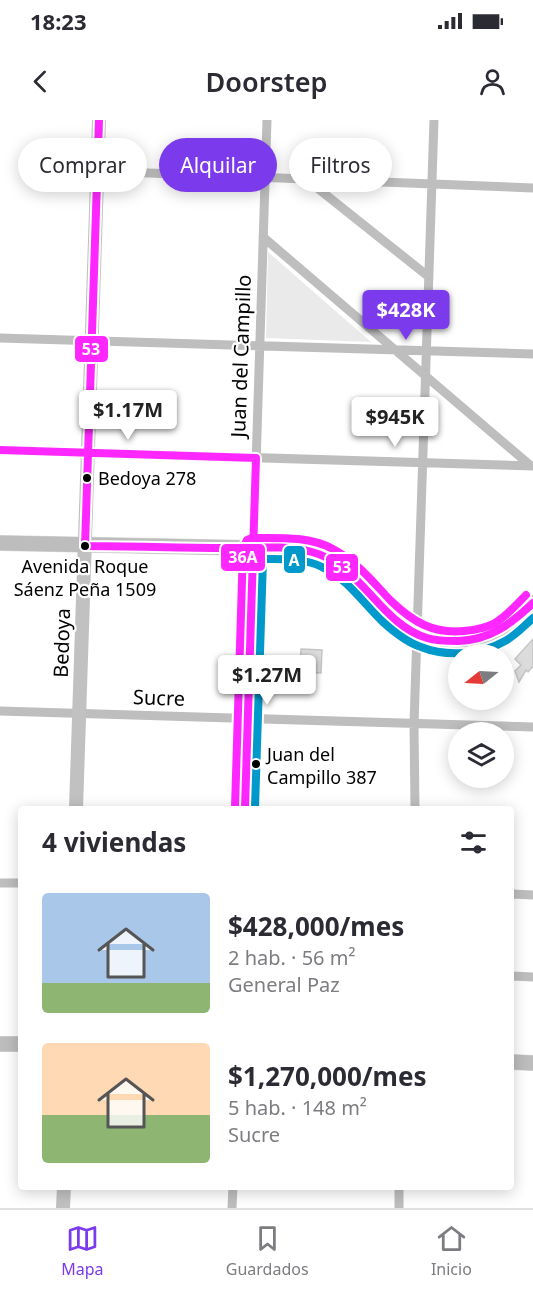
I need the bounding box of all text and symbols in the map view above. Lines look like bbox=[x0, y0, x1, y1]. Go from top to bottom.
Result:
text: 18:23 bbox=[30, 6, 87, 36]
text: Doorstep bbox=[206, 63, 327, 100]
icon: back bbox=[24, 65, 57, 98]
icon: person bbox=[476, 65, 509, 98]
chip: Comprar bbox=[18, 138, 147, 192]
chip: Alquilar bbox=[159, 138, 277, 192]
chip: Filtros bbox=[289, 138, 392, 192]
street label: Juan del Campillo bbox=[224, 274, 257, 440]
pin: $428K bbox=[364, 290, 448, 341]
text: $428K bbox=[376, 296, 436, 323]
line badge: 53 bbox=[74, 335, 109, 363]
text: 53 bbox=[82, 338, 100, 360]
pin: $1.17M bbox=[79, 390, 177, 441]
text: $1.17M bbox=[93, 396, 163, 423]
pin: $945K bbox=[353, 397, 437, 448]
text: $945K bbox=[365, 403, 425, 430]
place label: Bedoya 278 bbox=[98, 466, 196, 490]
marker: Bedoya 278 bbox=[81, 472, 93, 484]
marker: Avenida Roque Sáenz Peña 1509 bbox=[79, 540, 91, 552]
line badge: 36A bbox=[220, 543, 266, 572]
line badge: A bbox=[283, 545, 306, 574]
text: 36A bbox=[228, 546, 259, 568]
text: A bbox=[288, 549, 300, 571]
line badge: 53 bbox=[325, 553, 359, 582]
place label: Avenida Roque Sáenz Peña 1509 bbox=[14, 554, 156, 601]
text: 53 bbox=[333, 556, 351, 578]
street label: Bedoya bbox=[47, 608, 76, 678]
north arrow bbox=[448, 644, 514, 710]
map controls bbox=[448, 644, 514, 788]
pin: $1.27M bbox=[218, 655, 316, 706]
text: $1.27M bbox=[232, 661, 302, 688]
street label: Sucre bbox=[133, 683, 186, 712]
button: layers bbox=[448, 722, 514, 788]
place label: Juan del Campillo 387 bbox=[265, 742, 377, 789]
marker: Juan del Campillo 387 bbox=[250, 758, 262, 770]
text: 4 viviendas bbox=[42, 824, 186, 860]
icon: filters bbox=[457, 826, 490, 859]
text: $428,000/mes bbox=[228, 908, 404, 944]
icon: home bbox=[90, 917, 162, 989]
text: 2 hab. · 56 m² bbox=[228, 944, 355, 971]
text: General Paz bbox=[228, 971, 340, 998]
text: $1,270,000/mes bbox=[228, 1058, 427, 1094]
icon: home bbox=[90, 1067, 162, 1139]
text: 5 hab. · 148 m² bbox=[228, 1094, 367, 1121]
text: Sucre bbox=[228, 1121, 280, 1148]
tab: Mapa bbox=[61, 1222, 103, 1280]
tab: Guardados bbox=[226, 1222, 309, 1280]
tab: Inicio bbox=[431, 1222, 472, 1280]

